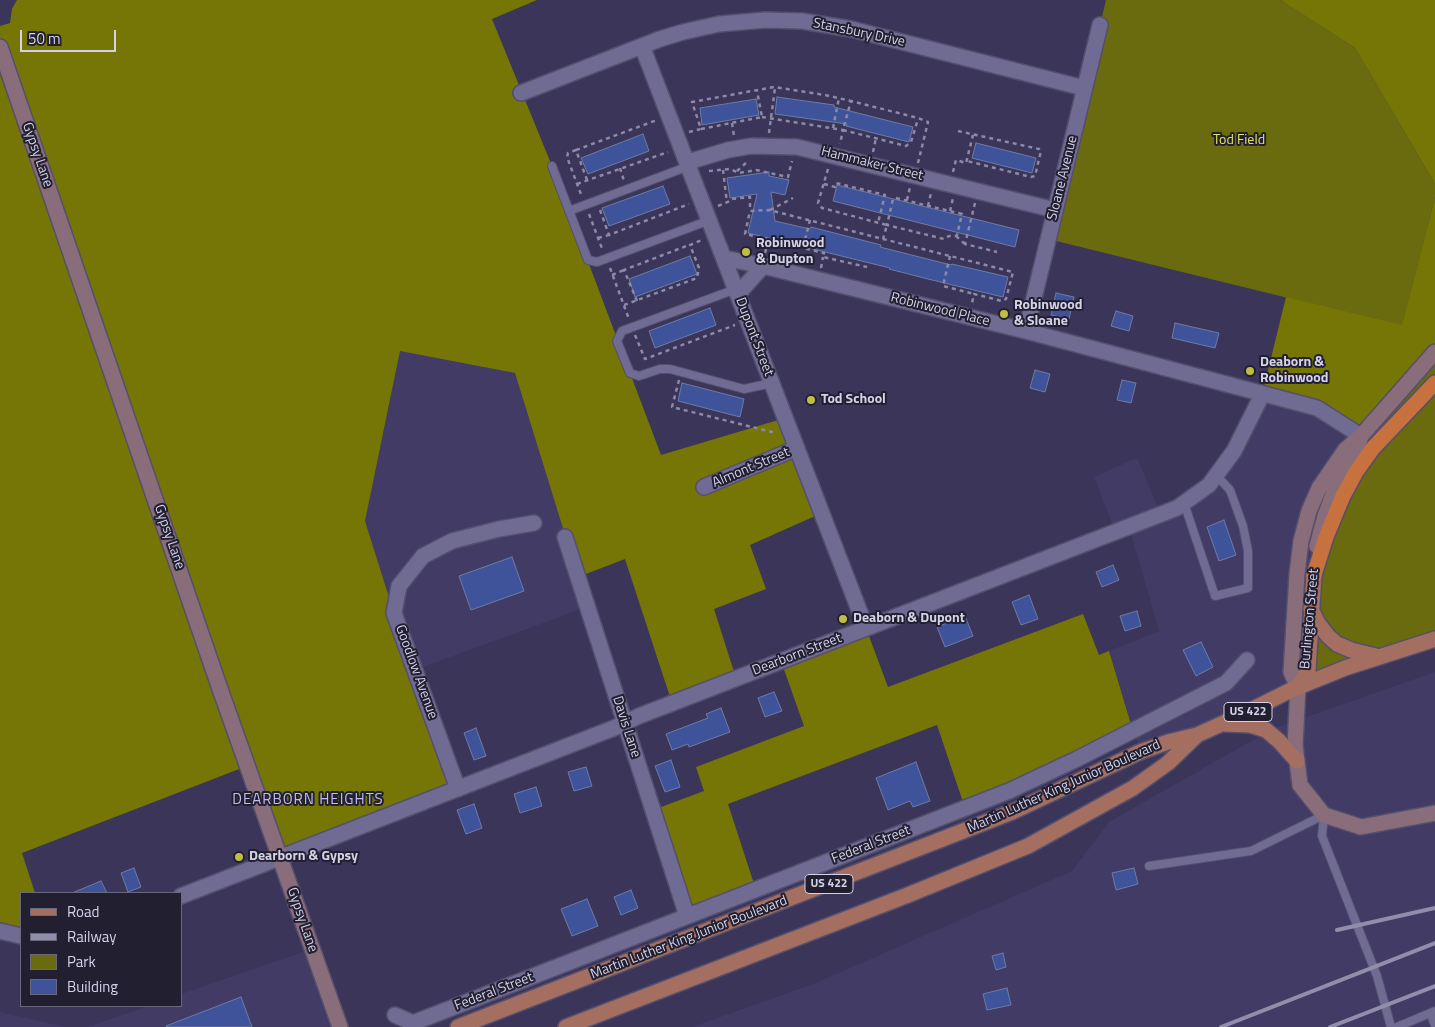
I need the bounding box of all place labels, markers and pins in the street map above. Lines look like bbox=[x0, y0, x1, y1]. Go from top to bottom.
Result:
place label: Robinwood & Dupton bbox=[756, 236, 824, 268]
marker: Robinwood & Dupton bbox=[740, 246, 752, 258]
place label: Robinwood & Sloane bbox=[1014, 298, 1082, 331]
marker: Robinwood & Sloane bbox=[998, 308, 1010, 320]
place label: Deaborn & Robinwood bbox=[1260, 355, 1328, 388]
marker: Deaborn & Robinwood bbox=[1244, 365, 1256, 377]
place label: Tod School bbox=[821, 392, 886, 408]
marker: Tod School bbox=[805, 394, 817, 406]
place label: Deaborn & Dupont bbox=[853, 611, 965, 627]
marker: Deaborn & Dupont bbox=[837, 613, 849, 625]
place label: Dearborn & Gypsy bbox=[249, 849, 358, 865]
marker: Dearborn & Gypsy bbox=[233, 851, 245, 863]

